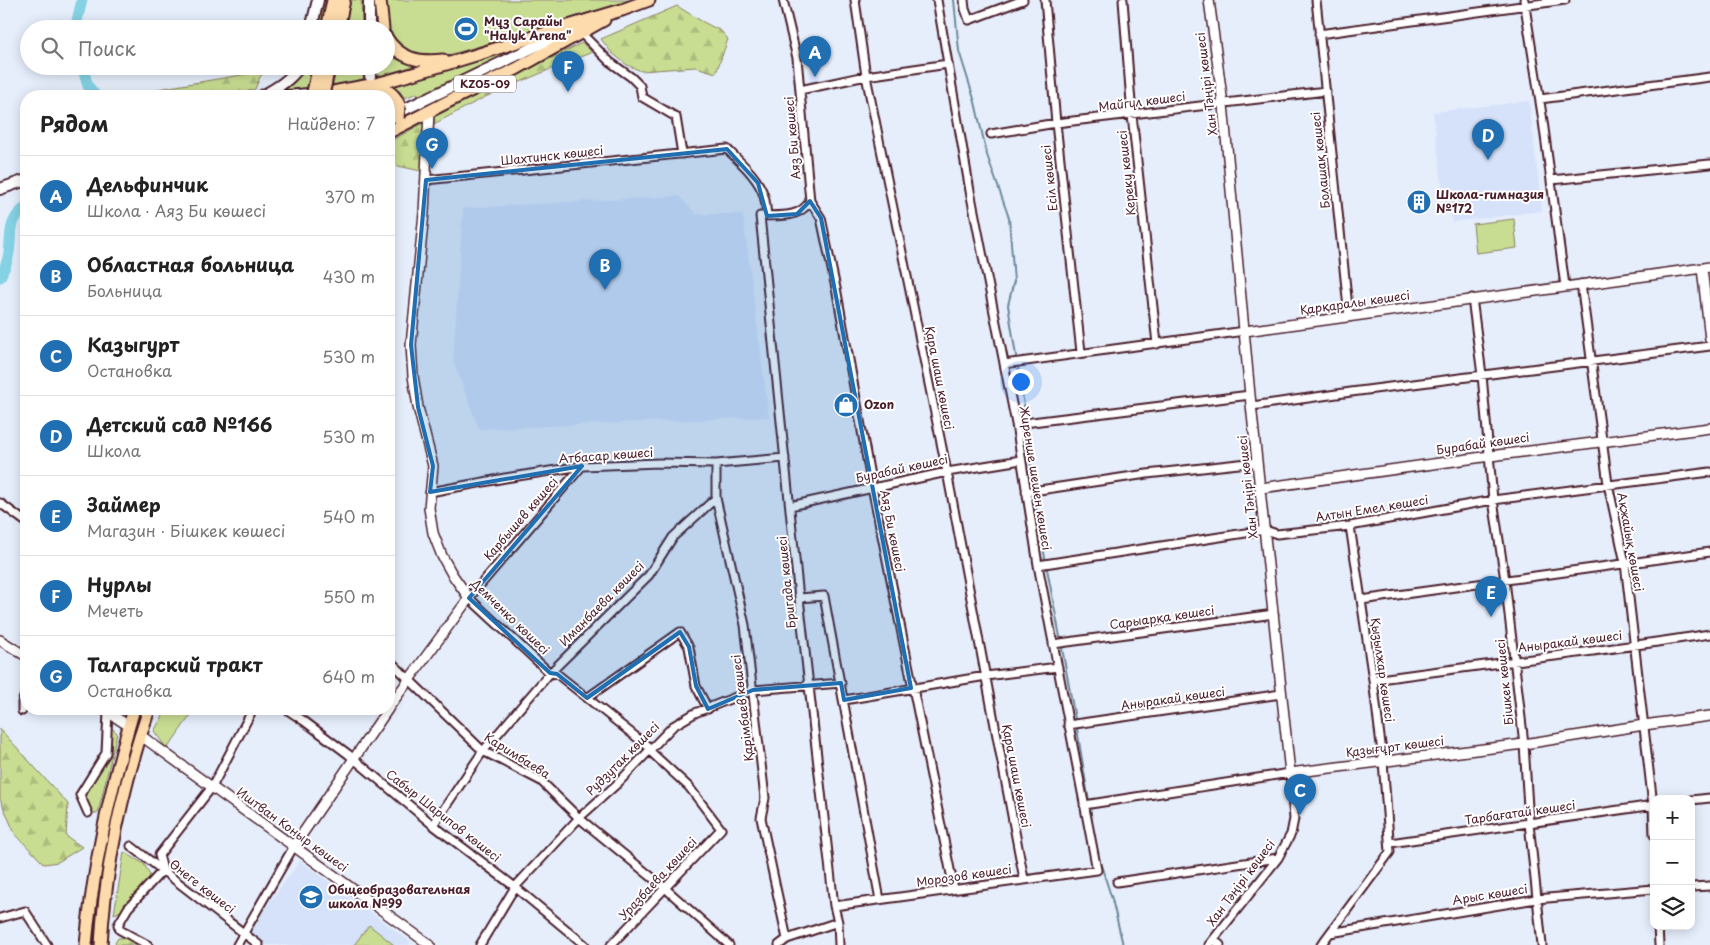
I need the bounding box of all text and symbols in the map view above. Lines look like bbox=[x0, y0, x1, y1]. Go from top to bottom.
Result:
place label: Мұз Сарайы "Halyk Arena" bbox=[484, 12, 571, 44]
sports icon: Мұз Сарайы "Halyk Arena" bbox=[453, 16, 479, 42]
search box bbox=[20, 20, 395, 75]
street label: Хан Тәңірі көшесі bbox=[1191, 31, 1221, 137]
icon: search bbox=[38, 34, 66, 62]
text: Поиск bbox=[78, 34, 136, 62]
pin: A bbox=[799, 36, 831, 77]
pin: F bbox=[552, 51, 584, 92]
road number: KZ05-09 bbox=[454, 76, 516, 92]
street label: Майгүл көшесі bbox=[1097, 87, 1186, 115]
street label: Аяз Би көшесі bbox=[779, 96, 805, 180]
text: Рядом bbox=[40, 107, 108, 139]
text: Найдено: 7 bbox=[288, 111, 375, 135]
street label: Болашақ көшесі bbox=[1306, 111, 1334, 209]
pin: D bbox=[1472, 119, 1504, 160]
pin: G bbox=[416, 128, 448, 169]
street label: Кереку көшесі bbox=[1113, 129, 1139, 217]
street label: Шахтинск көшесі bbox=[500, 141, 604, 169]
street label: Есіл көшесі bbox=[1037, 144, 1061, 212]
text: Дельфинчик bbox=[87, 170, 208, 198]
text: A bbox=[50, 184, 62, 208]
text: 370 m bbox=[325, 184, 375, 208]
place label: Школа-гимназия №172 bbox=[1436, 185, 1544, 217]
building icon: Школа-гимназия №172 bbox=[1406, 189, 1432, 215]
text: Школа · Аяз Би көшесі bbox=[87, 198, 266, 222]
pin: B bbox=[589, 249, 621, 290]
text: Областная больница bbox=[87, 250, 294, 278]
text: B bbox=[51, 264, 61, 288]
text: 430 m bbox=[323, 264, 375, 288]
text: Больница bbox=[87, 278, 162, 302]
street label: Қарқаралы көшесі bbox=[1299, 285, 1411, 319]
street label: Қара шаш көшесі bbox=[921, 324, 959, 431]
text: Казыгурт bbox=[87, 330, 179, 358]
text: C bbox=[50, 344, 62, 368]
text: 530 m bbox=[322, 344, 375, 368]
text: Остановка bbox=[87, 358, 172, 382]
your location bbox=[1008, 369, 1034, 395]
shop icon: Ozon bbox=[833, 392, 859, 418]
place label: Ozon bbox=[864, 395, 894, 413]
street label: Жиренше шешен көшесі bbox=[1016, 404, 1056, 551]
text: Детский сад №166 bbox=[87, 410, 272, 438]
text: D bbox=[50, 424, 62, 448]
text: 530 m bbox=[322, 424, 375, 448]
street label: Бурабай көшесі bbox=[1435, 428, 1531, 458]
street label: Хан Тәңірі көшесі bbox=[1233, 434, 1261, 540]
text: Школа bbox=[87, 438, 141, 462]
street label: Атбасар көшесі bbox=[558, 443, 654, 467]
street label: Бурабай көшесі bbox=[854, 449, 950, 487]
street label: Карбышев көшесі bbox=[479, 473, 562, 564]
street label: Аяз Би көшесі bbox=[876, 488, 910, 574]
text: Займер bbox=[87, 490, 161, 518]
street label: Алтын Емел көшесі bbox=[1314, 490, 1430, 526]
street label: Ақжайық көшесі bbox=[1613, 491, 1649, 593]
text: E bbox=[51, 504, 61, 528]
text: 540 m bbox=[322, 504, 375, 528]
text: Магазин · Бішкек көшесі bbox=[87, 518, 285, 542]
street label: Бригада көшесі bbox=[772, 535, 800, 629]
street label: Иманбаева көшесі bbox=[555, 557, 648, 650]
text: Нурлы bbox=[87, 570, 152, 598]
street label: Демченко көшесі bbox=[467, 574, 554, 658]
pin: E bbox=[1475, 576, 1507, 617]
text: F bbox=[51, 584, 61, 608]
text: 550 m bbox=[323, 584, 375, 608]
text: Мечеть bbox=[87, 598, 143, 622]
street label: Сарыарқа көшесі bbox=[1108, 601, 1216, 633]
street label: Қызылжар көшесі bbox=[1367, 616, 1399, 723]
street label: Аныракай көшесі bbox=[1517, 626, 1623, 656]
street label: Бішкек көшесі bbox=[1491, 638, 1517, 726]
text: Талгарский тракт bbox=[87, 650, 262, 678]
street label: Қарімбаев көшесі bbox=[727, 654, 757, 763]
text: G bbox=[49, 664, 63, 688]
text: 640 m bbox=[322, 664, 375, 688]
text: Остановка bbox=[87, 678, 172, 702]
street label: Аныракай көшесі bbox=[1120, 682, 1226, 714]
street label: Рудзутак көшесі bbox=[581, 717, 663, 799]
street label: Қара шаш көшесі bbox=[998, 722, 1036, 829]
street label: Каримбаева bbox=[481, 728, 554, 783]
street label: Қазығұрт көшесі bbox=[1345, 731, 1445, 761]
street label: Сабыр Шарипов көшесі bbox=[382, 765, 505, 866]
pin: C bbox=[1284, 774, 1316, 815]
street label: Иштван Коныр көшесі bbox=[233, 783, 352, 876]
street label: Тарбағатай көшесі bbox=[1463, 795, 1576, 829]
map controls bbox=[1650, 795, 1695, 930]
button: + bbox=[1650, 795, 1695, 840]
street label: Уразбаева көшесі bbox=[614, 833, 701, 924]
street label: Хан Тәңірі көшесі bbox=[1202, 835, 1279, 929]
button: − bbox=[1650, 840, 1695, 885]
street label: Өнеге көшесі bbox=[166, 855, 239, 918]
street label: Морозов көшесі bbox=[915, 859, 1013, 891]
street label: Арыс көшесі bbox=[1451, 879, 1529, 909]
place label: Общеобразовательная школа №99 bbox=[328, 880, 470, 912]
school or university icon: Общеобразовательная школа №99 bbox=[298, 884, 324, 910]
button: layers bbox=[1650, 885, 1695, 930]

